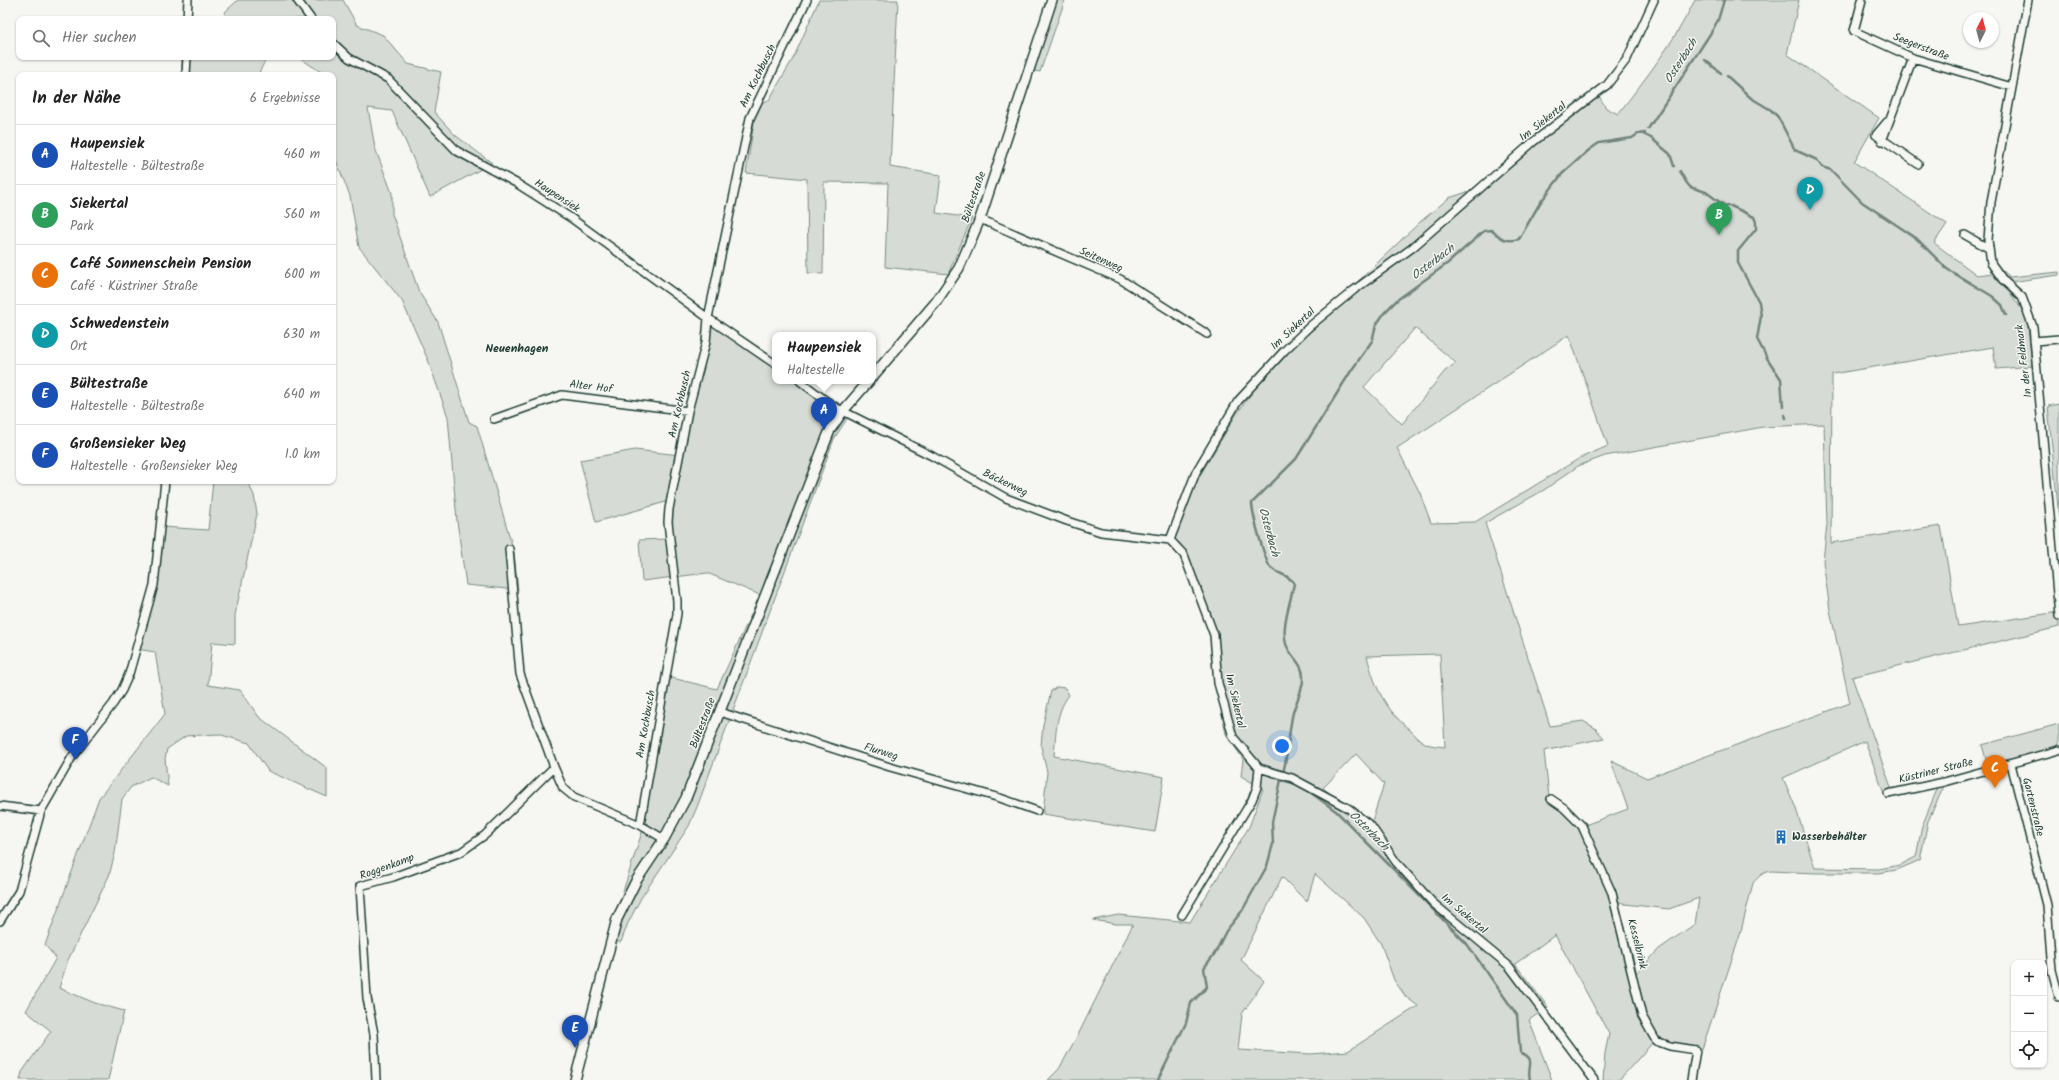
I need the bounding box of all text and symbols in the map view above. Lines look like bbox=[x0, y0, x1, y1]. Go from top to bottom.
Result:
north arrow bbox=[1963, 12, 1999, 48]
search box bbox=[16, 16, 336, 60]
text: Hier suchen bbox=[62, 26, 136, 50]
icon: search bbox=[30, 27, 52, 49]
street label: Seegerstraße bbox=[1890, 28, 1952, 66]
water label: Osterbach bbox=[1659, 33, 1703, 87]
street label: Am Kochbusch bbox=[735, 41, 781, 111]
text: In der Nähe bbox=[32, 85, 121, 112]
text: 6 Ergebnisse bbox=[250, 88, 320, 109]
street label: Im Siekertal bbox=[1515, 98, 1571, 146]
text: Haupensiek bbox=[70, 132, 144, 156]
text: A bbox=[41, 144, 49, 165]
text: 460 m bbox=[284, 144, 320, 165]
text: Haltestelle · Bültestraße bbox=[70, 156, 204, 177]
street label: Bültestraße bbox=[957, 169, 991, 225]
street label: Haupensiek bbox=[531, 174, 584, 218]
pin: D bbox=[1797, 177, 1823, 210]
text: Siekertal bbox=[70, 192, 128, 216]
pin: B bbox=[1706, 202, 1732, 235]
text: B bbox=[41, 204, 49, 225]
text: 560 m bbox=[284, 204, 320, 225]
text: Park bbox=[70, 216, 94, 237]
water label: Osterbach bbox=[1407, 238, 1460, 285]
street label: Seitenweg bbox=[1076, 242, 1126, 278]
text: Café Sonnenschein Pension bbox=[70, 252, 251, 276]
text: C bbox=[41, 264, 49, 285]
text: 600 m bbox=[284, 264, 320, 285]
text: Café · Küstriner Straße bbox=[70, 276, 198, 297]
street label: Im Siekertal bbox=[1266, 303, 1320, 355]
text: Schwedenstein bbox=[70, 312, 169, 336]
street label: In der Feldmark bbox=[2010, 322, 2037, 399]
text: D bbox=[41, 324, 49, 345]
text: 630 m bbox=[283, 324, 320, 345]
popup bbox=[772, 332, 876, 384]
text: Ort bbox=[70, 336, 87, 357]
text: Haupensiek bbox=[787, 336, 861, 360]
district label: Neuenhagen bbox=[486, 339, 549, 358]
text: Haltestelle bbox=[787, 360, 845, 381]
street label: Am Kochbusch bbox=[664, 368, 697, 439]
text: Bültestraße bbox=[70, 372, 148, 396]
street label: Alter Hof bbox=[568, 375, 615, 399]
text: E bbox=[41, 384, 49, 405]
text: 640 m bbox=[284, 384, 320, 405]
text: Haltestelle · Bültestraße bbox=[70, 396, 204, 417]
pin: A bbox=[811, 397, 837, 430]
text: Großensieker Weg bbox=[70, 432, 186, 456]
text: F bbox=[41, 444, 49, 465]
text: 1.0 km bbox=[285, 444, 320, 465]
text: Haltestelle · Großensieker Weg bbox=[70, 456, 238, 477]
street label: Bäckerweg bbox=[979, 464, 1031, 502]
water label: Osterbach bbox=[1253, 505, 1285, 560]
street label: Im Siekertal bbox=[1220, 672, 1250, 731]
street label: Am Kochbusch bbox=[631, 689, 661, 759]
street label: Bültestraße bbox=[685, 695, 721, 751]
pin: F bbox=[62, 727, 88, 760]
your location bbox=[1272, 736, 1292, 756]
street label: Flurweg bbox=[862, 738, 900, 766]
street label: Küstriner Straße bbox=[1897, 753, 1975, 789]
pin: C bbox=[1982, 755, 2008, 788]
street label: Gartenstraße bbox=[2017, 776, 2049, 838]
water label: Osterbach bbox=[1345, 807, 1395, 857]
place label: Wasserbehälter bbox=[1792, 828, 1868, 846]
building icon: Wasserbehälter bbox=[1773, 829, 1789, 845]
street label: Roggenkamp bbox=[357, 849, 418, 885]
street label: Im Siekertal bbox=[1437, 889, 1491, 939]
street label: Kesselbrink bbox=[1622, 917, 1652, 972]
map controls bbox=[2011, 960, 2047, 1068]
button: + bbox=[2011, 960, 2047, 996]
button: − bbox=[2011, 996, 2047, 1032]
pin: E bbox=[562, 1015, 588, 1048]
button: locate bbox=[2011, 1032, 2047, 1068]

